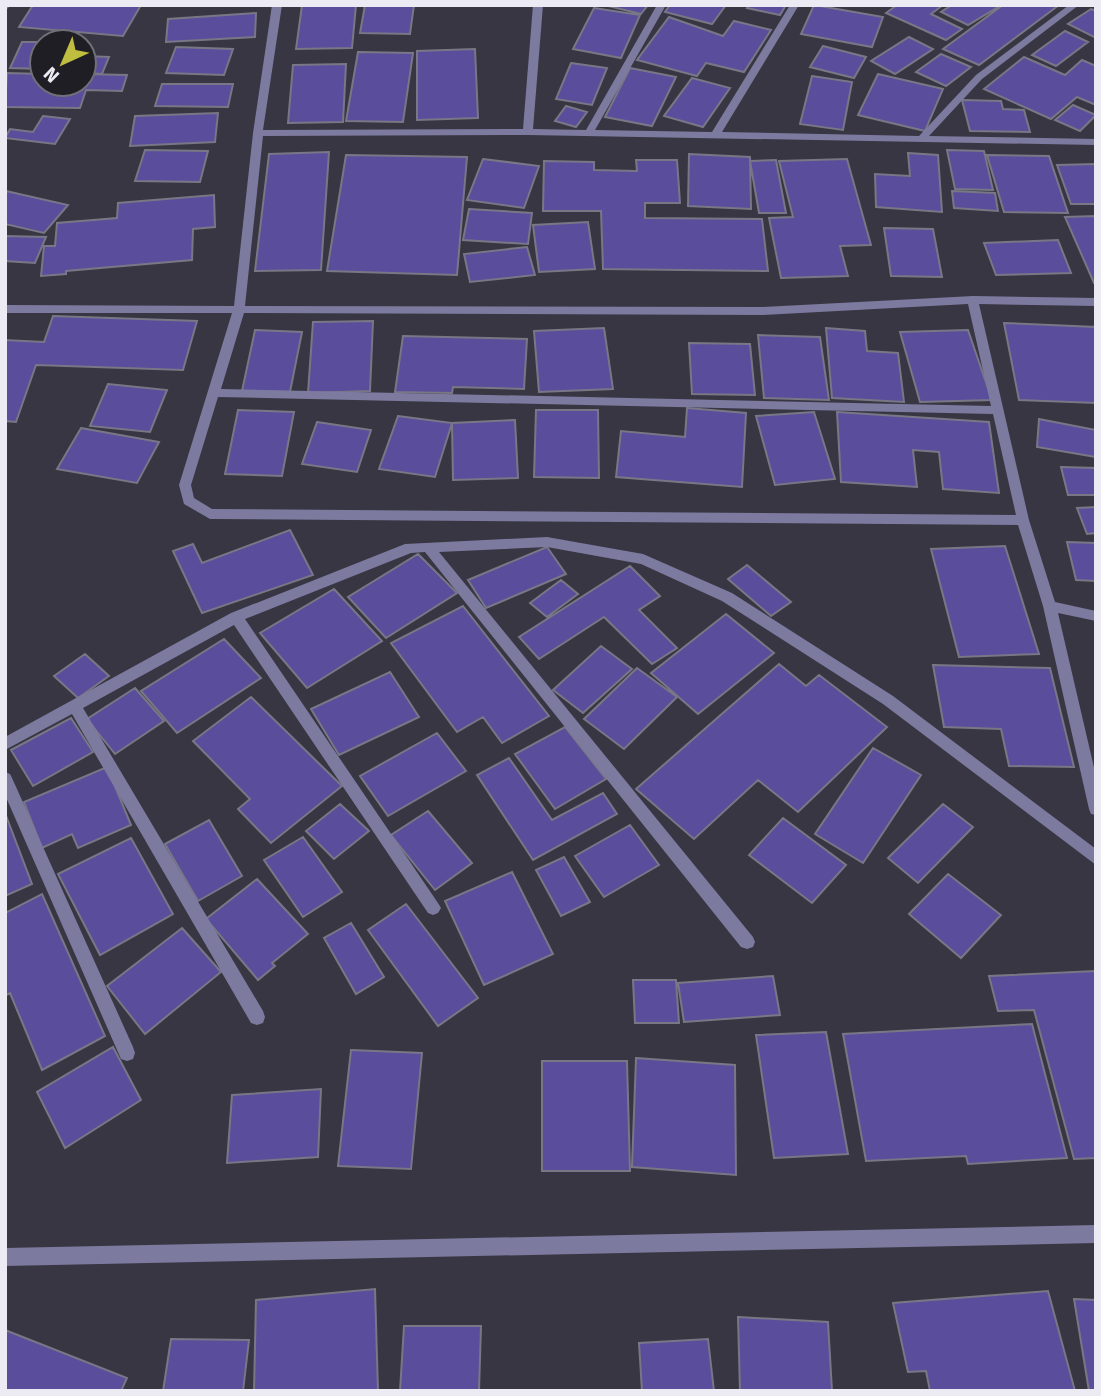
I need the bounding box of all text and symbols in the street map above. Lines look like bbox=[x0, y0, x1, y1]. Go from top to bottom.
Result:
north arrow bbox=[28, 28, 98, 98]
text: N bbox=[39, 62, 64, 88]

